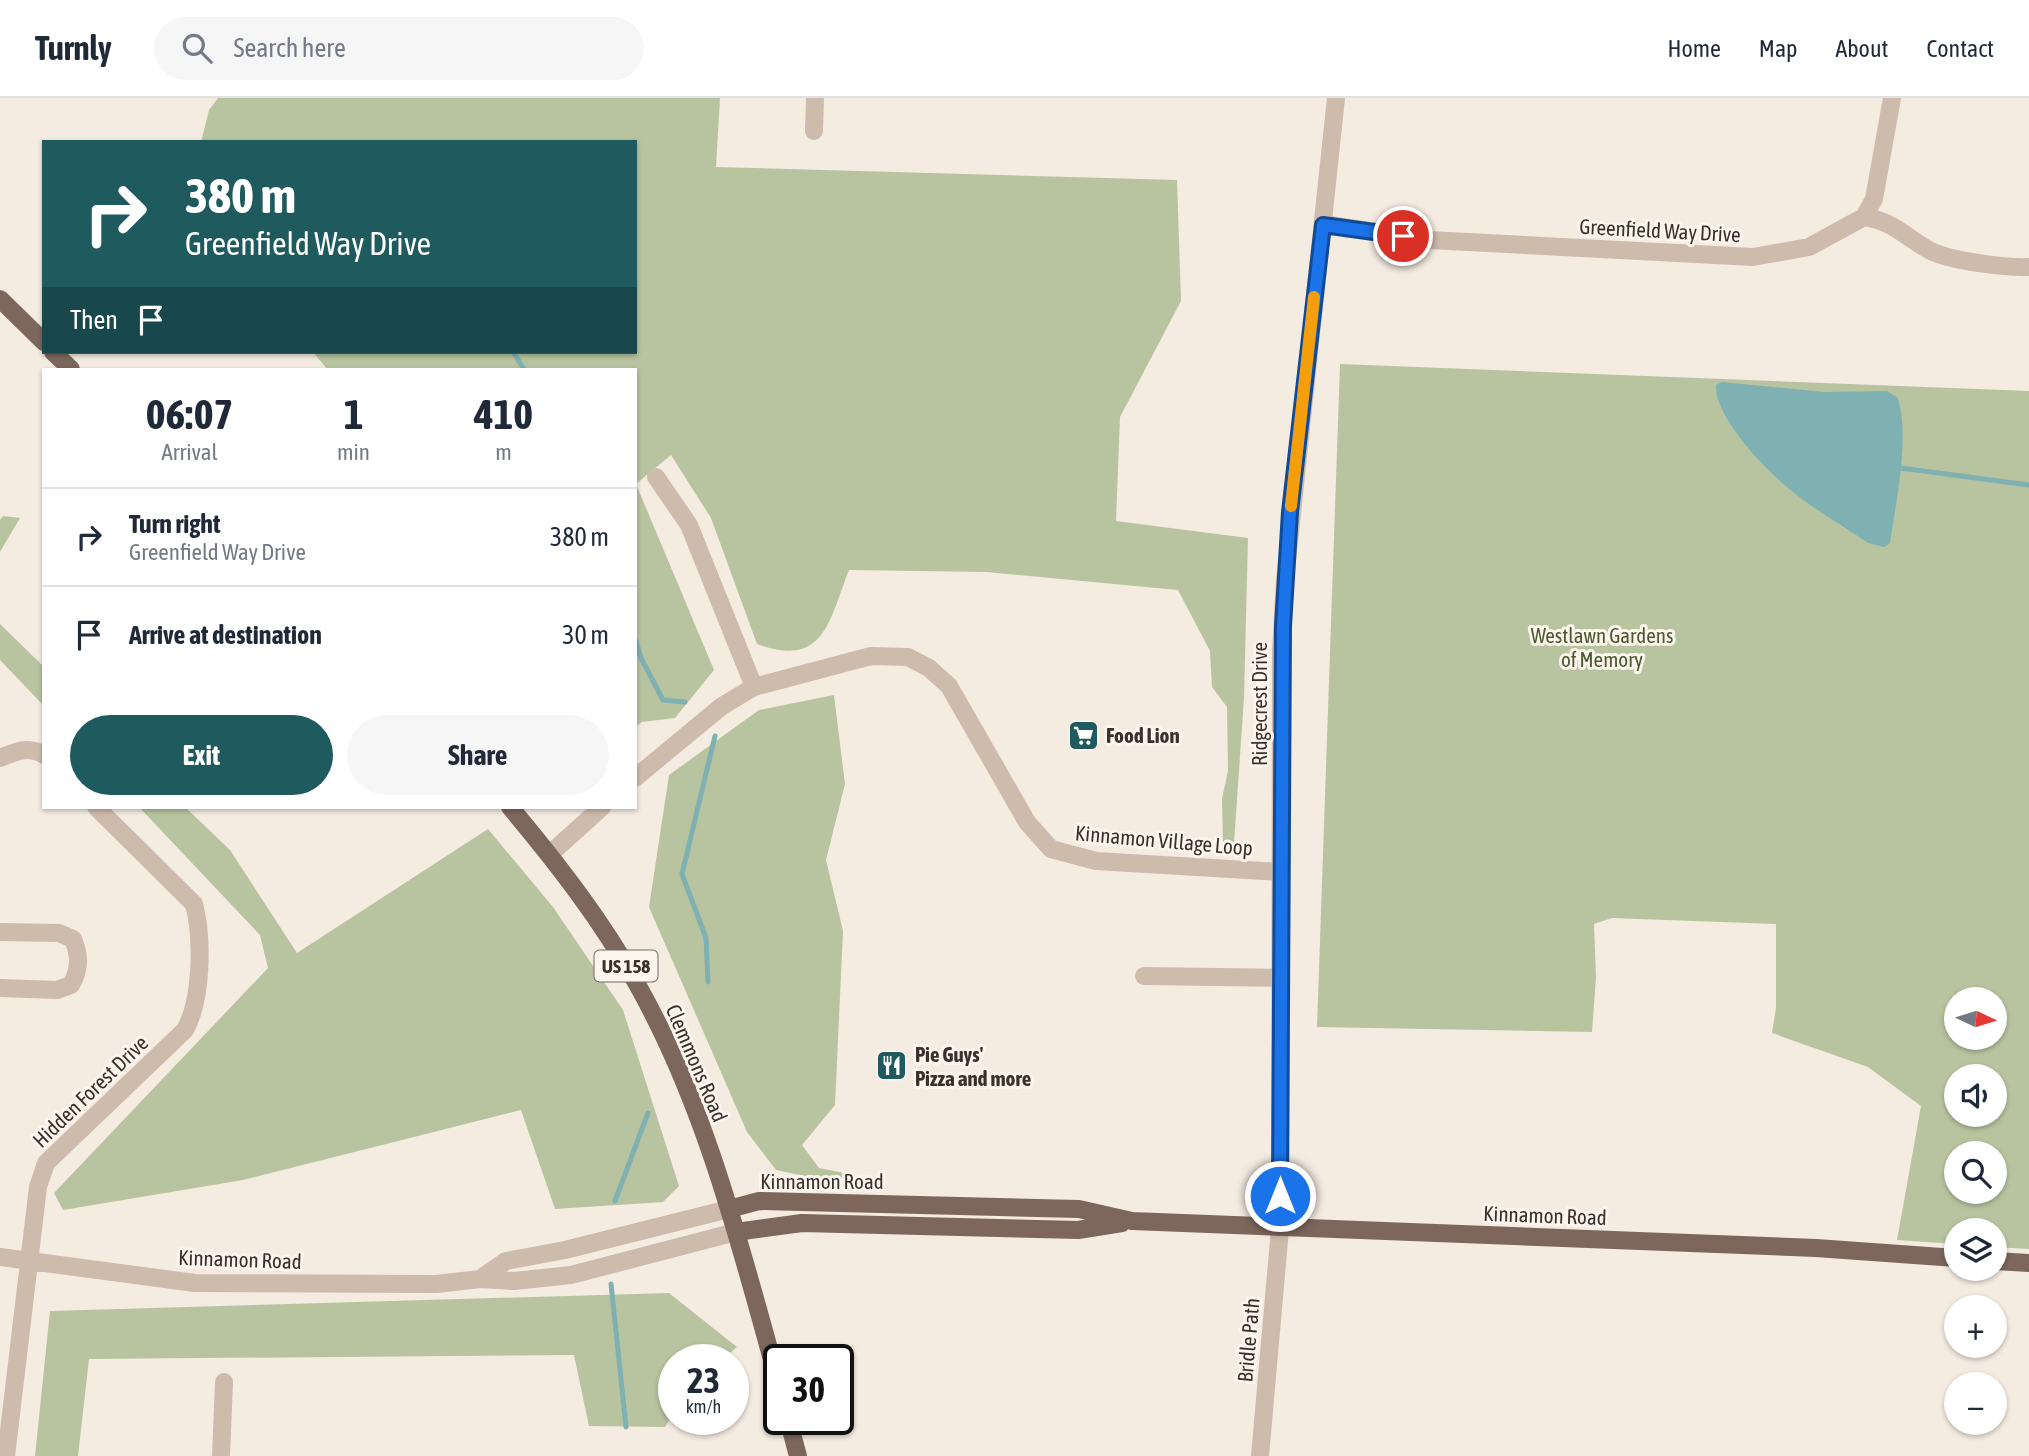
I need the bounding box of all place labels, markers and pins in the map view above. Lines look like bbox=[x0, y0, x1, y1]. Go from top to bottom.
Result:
pin bbox=[1373, 206, 1433, 266]
supermarket icon: Food Lion bbox=[1066, 718, 1100, 752]
place label: Food Lion bbox=[1106, 723, 1180, 747]
place label: Pie Guys' Pizza and more bbox=[915, 1042, 1031, 1090]
restaurant icon: Pie Guys' Pizza and more bbox=[875, 1049, 909, 1083]

